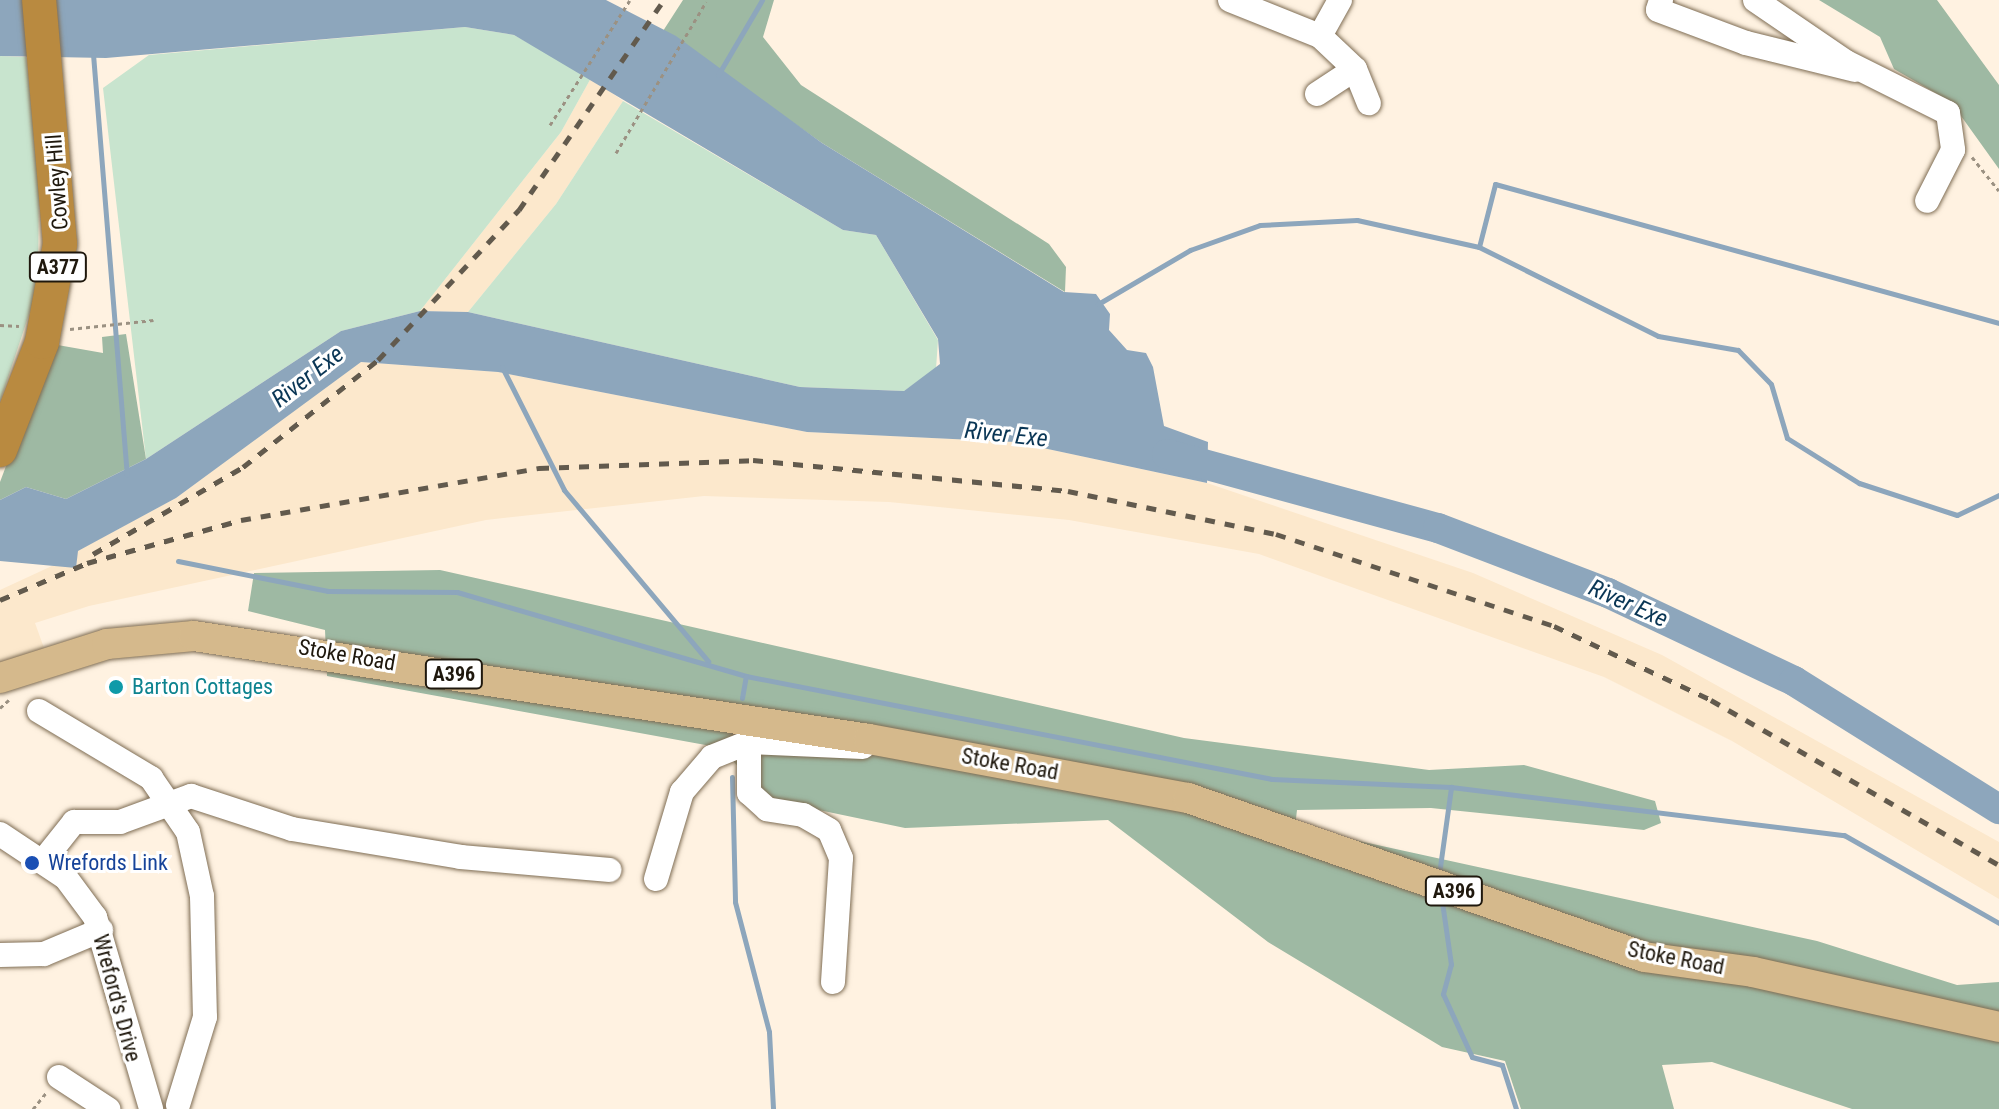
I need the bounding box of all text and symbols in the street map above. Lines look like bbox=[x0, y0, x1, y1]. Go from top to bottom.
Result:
street label: Cowley Hill bbox=[40, 133, 74, 231]
road number: A377 bbox=[28, 251, 88, 283]
water label: River Exe bbox=[266, 340, 350, 414]
water label: River Exe bbox=[963, 416, 1049, 454]
water label: River Exe bbox=[1584, 574, 1672, 634]
street label: Stoke Road bbox=[296, 633, 398, 677]
road number: A396 bbox=[424, 658, 484, 690]
place label: Barton Cottages bbox=[132, 674, 273, 700]
marker: Barton Cottages bbox=[107, 678, 125, 696]
street label: Stoke Road bbox=[959, 742, 1061, 786]
place label: Wrefords Link bbox=[48, 850, 168, 876]
marker: Wrefords Link bbox=[23, 854, 41, 872]
road number: A396 bbox=[1424, 875, 1484, 907]
street label: Wreford's Drive bbox=[87, 931, 147, 1065]
street label: Stoke Road bbox=[1625, 936, 1727, 980]

